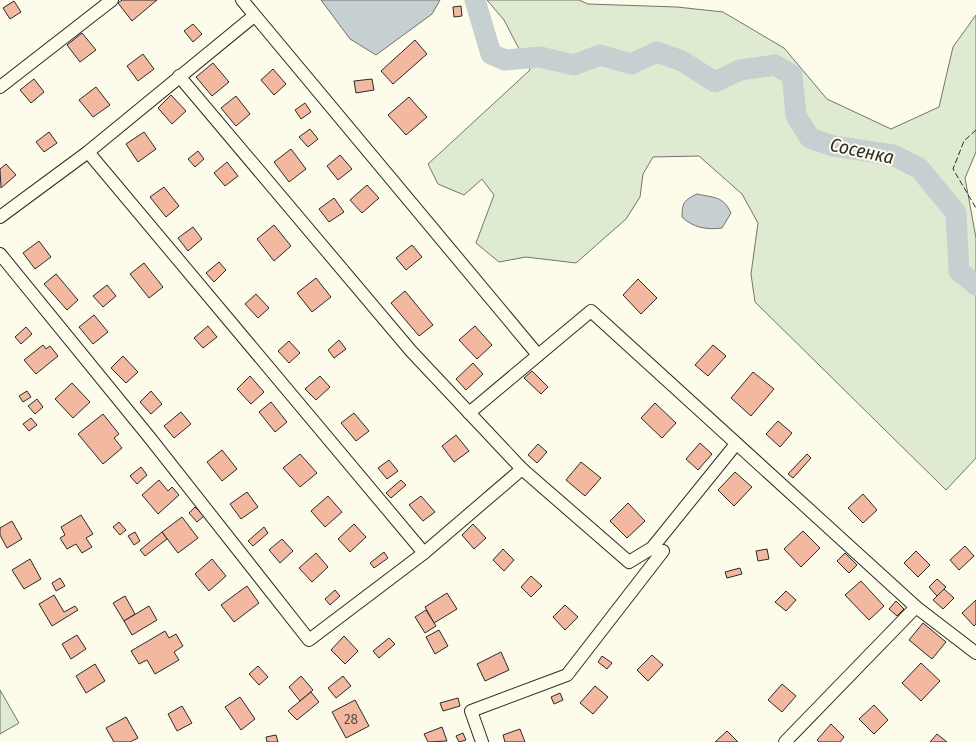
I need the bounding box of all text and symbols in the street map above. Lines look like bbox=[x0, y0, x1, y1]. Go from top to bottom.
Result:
water label: Сосенка bbox=[828, 133, 896, 169]
house number: 28 bbox=[344, 710, 358, 728]

